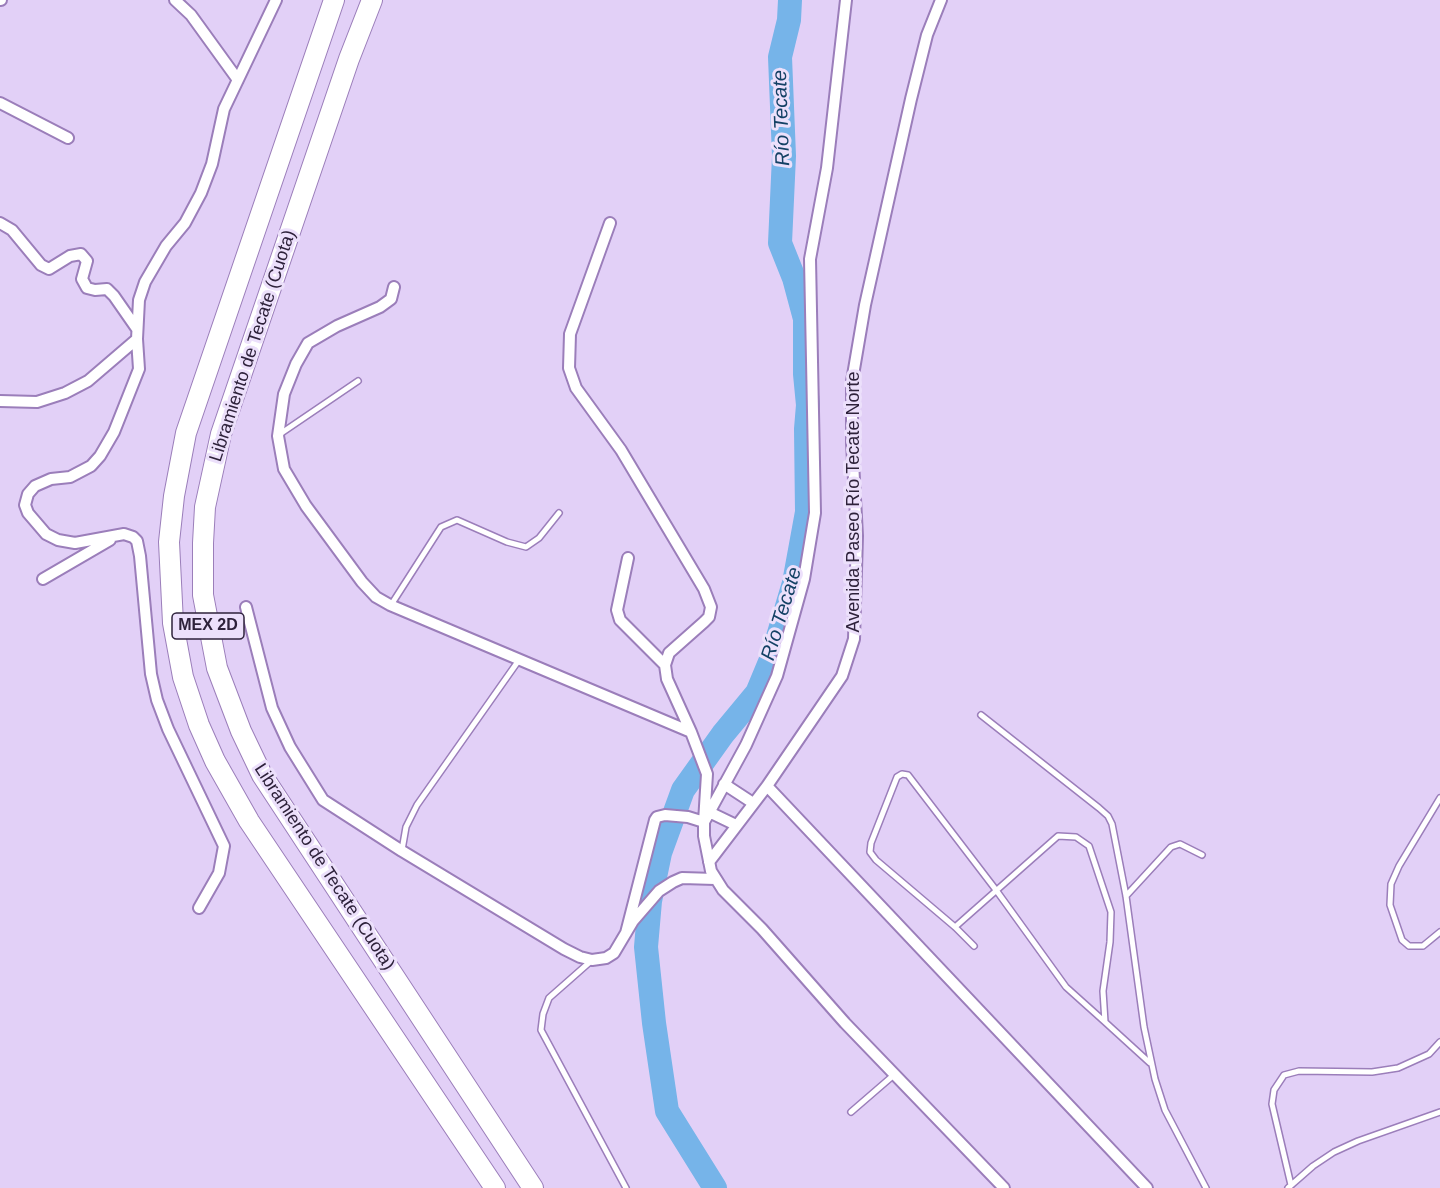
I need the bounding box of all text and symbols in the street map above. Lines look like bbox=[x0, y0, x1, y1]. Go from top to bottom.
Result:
water label: Río Tecate bbox=[768, 70, 796, 166]
street label: Libramiento de Tecate (Cuota) bbox=[205, 228, 301, 464]
street label: Avenida Paseo Río Tecate Norte bbox=[843, 372, 865, 632]
water label: Río Tecate bbox=[756, 565, 808, 663]
road number: MEX 2D bbox=[172, 613, 244, 639]
street label: Libramiento de Tecate (Cuota) bbox=[249, 760, 399, 974]

